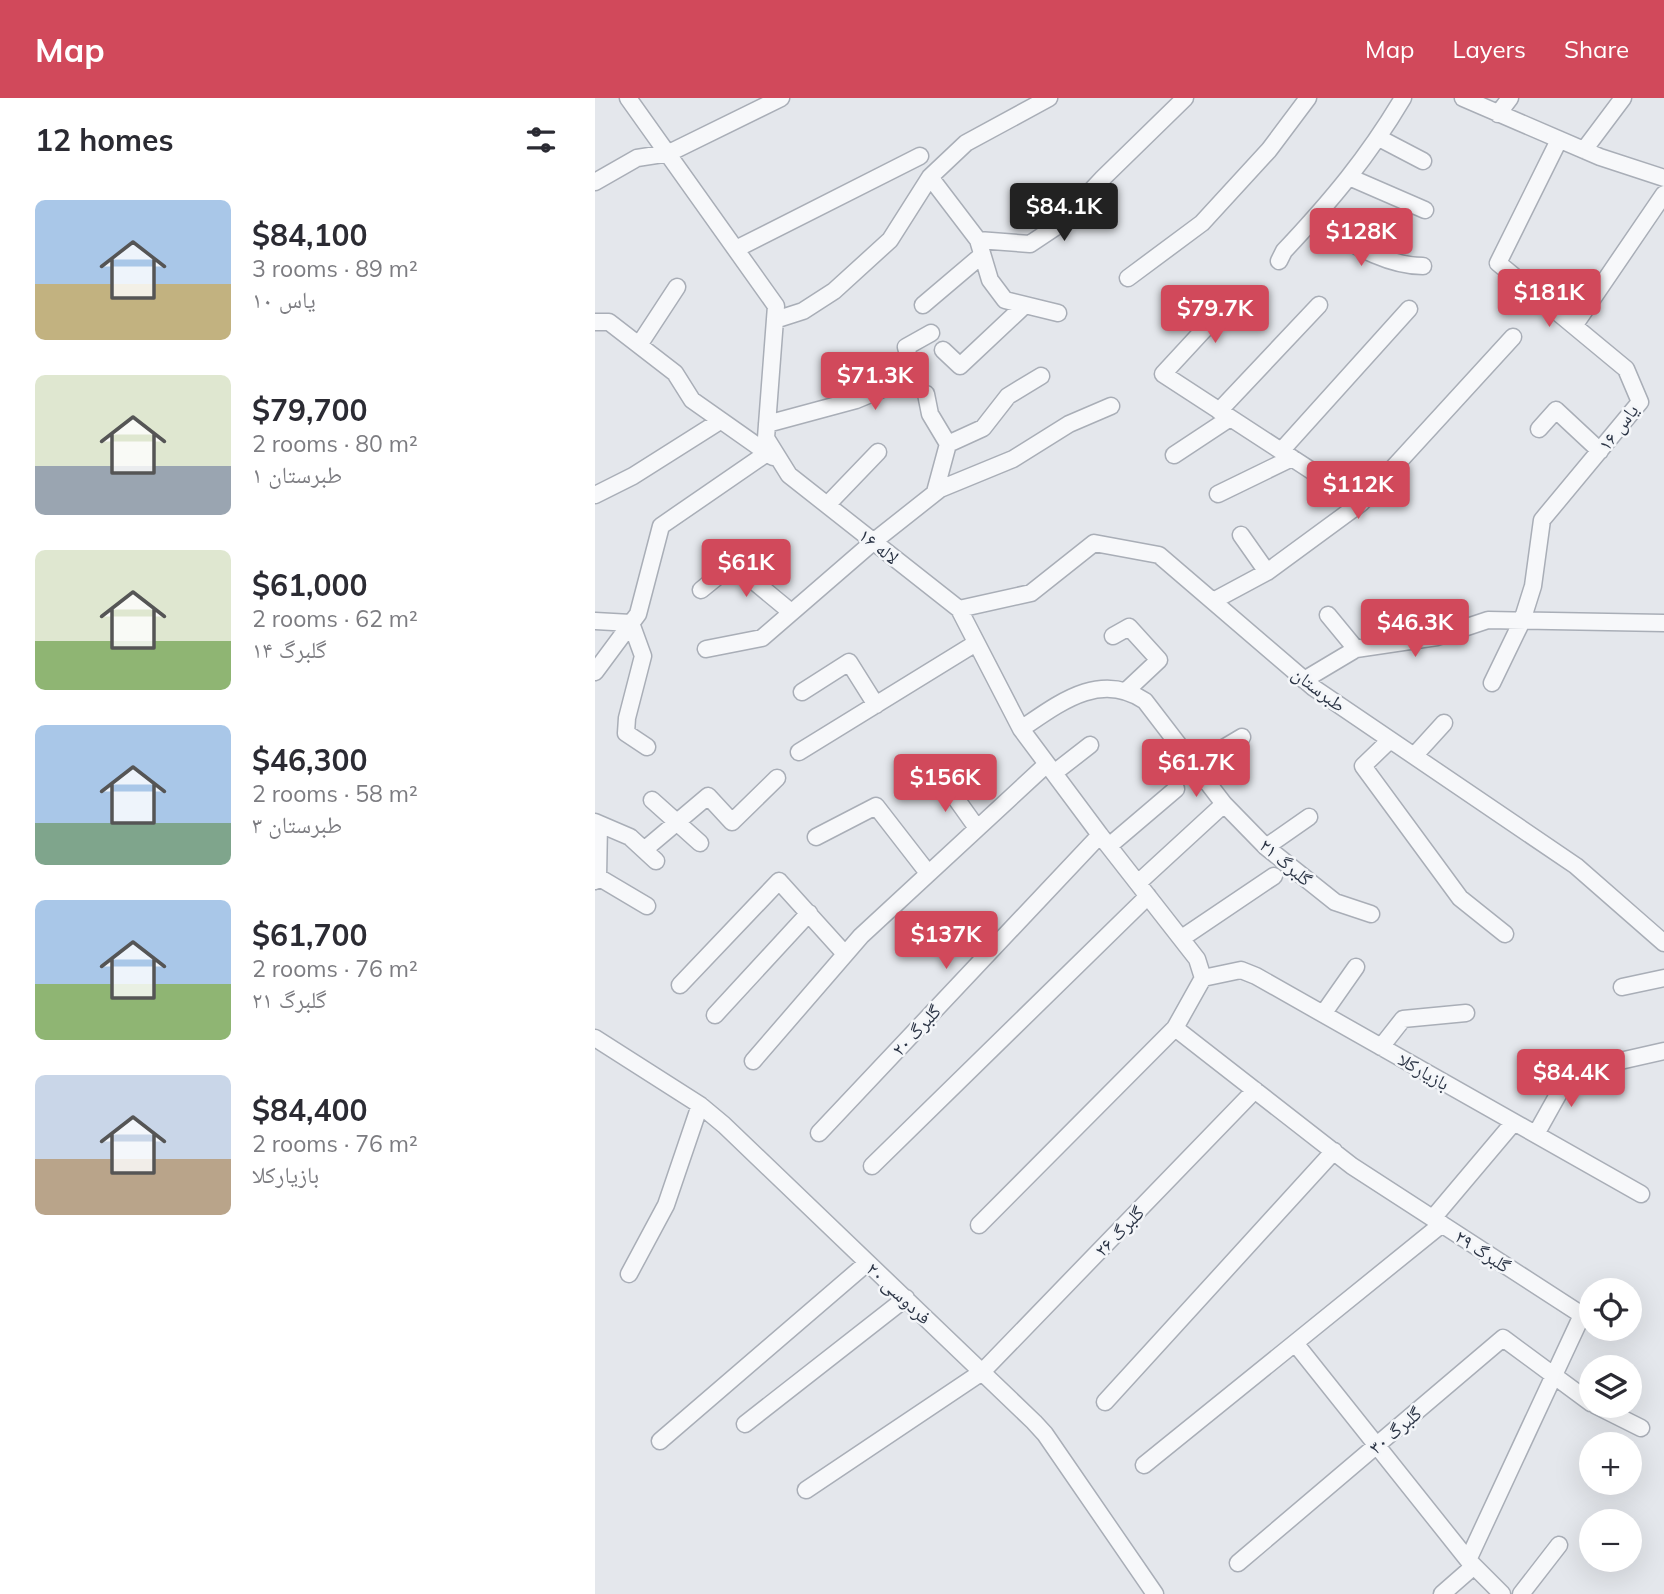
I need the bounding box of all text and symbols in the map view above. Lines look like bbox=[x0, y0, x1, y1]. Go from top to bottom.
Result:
text: Map bbox=[35, 29, 105, 70]
text: Map bbox=[1365, 34, 1414, 64]
text: Layers bbox=[1452, 34, 1526, 64]
text: Share bbox=[1564, 34, 1629, 64]
text: 12 homes bbox=[35, 121, 174, 159]
icon: filters bbox=[522, 121, 560, 159]
pin: $84.1K bbox=[1007, 184, 1121, 243]
text: $84.1K bbox=[1026, 191, 1102, 220]
pin: $128K bbox=[1312, 208, 1410, 268]
text: $84,100 bbox=[252, 216, 367, 254]
text: $128K bbox=[1326, 216, 1396, 245]
icon: home bbox=[91, 228, 175, 312]
text: 3 rooms · 89 m² bbox=[252, 254, 418, 283]
pin: $181K bbox=[1500, 270, 1598, 329]
text: $181K bbox=[1514, 277, 1584, 306]
text: یاس ۱۰ bbox=[252, 285, 316, 314]
pin: $79.7K bbox=[1158, 286, 1272, 345]
text: $79.7K bbox=[1177, 293, 1253, 322]
pin: $71.3K bbox=[818, 352, 932, 412]
text: $71.3K bbox=[837, 360, 913, 389]
text: $79,700 bbox=[252, 391, 367, 429]
street label: یاس ۱۶ bbox=[1593, 399, 1643, 455]
icon: home bbox=[91, 403, 175, 487]
text: 2 rooms · 80 m² bbox=[252, 429, 418, 458]
text: طبرستان ۱ bbox=[252, 460, 342, 489]
pin: $112K bbox=[1309, 462, 1407, 521]
text: $112K bbox=[1323, 469, 1393, 498]
street label: لاله ۱۶ bbox=[854, 523, 904, 569]
pin: $61K bbox=[705, 540, 787, 599]
text: $61K bbox=[718, 547, 774, 576]
text: $61,000 bbox=[252, 566, 367, 604]
icon: home bbox=[91, 578, 175, 662]
pin: $46.3K bbox=[1358, 600, 1472, 659]
text: 2 rooms · 62 m² bbox=[252, 604, 418, 633]
text: $46.3K bbox=[1377, 607, 1453, 636]
text: گلبرگ ۱۴ bbox=[252, 635, 326, 664]
street label: طبرستان bbox=[1287, 661, 1351, 717]
pin: $61.7K bbox=[1139, 740, 1253, 799]
text: $46,300 bbox=[252, 741, 367, 779]
text: $61.7K bbox=[1158, 747, 1234, 776]
icon: home bbox=[91, 753, 175, 837]
pin: $156K bbox=[896, 754, 994, 814]
text: $156K bbox=[910, 762, 980, 791]
text: 2 rooms · 58 m² bbox=[252, 779, 418, 808]
text: طبرستان ۳ bbox=[252, 810, 342, 839]
street label: گلبرگ ۲۱ bbox=[1255, 833, 1317, 891]
pin: $137K bbox=[897, 912, 995, 971]
text: $61,700 bbox=[252, 916, 367, 954]
text: $137K bbox=[911, 919, 981, 948]
icon: home bbox=[91, 928, 175, 1012]
text: 2 rooms · 76 m² bbox=[252, 954, 418, 983]
text: گلبرگ ۲۱ bbox=[252, 985, 326, 1014]
street label: گلبرگ ۲۰ bbox=[886, 999, 946, 1061]
street label: بازیارکلا bbox=[1394, 1047, 1454, 1095]
pin: $84.4K bbox=[1514, 1049, 1628, 1109]
text: $84.4K bbox=[1533, 1057, 1609, 1086]
text: $84,400 bbox=[252, 1091, 367, 1129]
icon: home bbox=[91, 1103, 175, 1187]
text: 2 rooms · 76 m² bbox=[252, 1129, 418, 1158]
text: بازیارکلا bbox=[252, 1160, 319, 1189]
street label: گلبرگ ۲۶ bbox=[1089, 1200, 1149, 1261]
street label: گلبرگ ۲۹ bbox=[1451, 1224, 1515, 1278]
street label: فردوسی ۲۰ bbox=[862, 1257, 936, 1329]
map controls bbox=[1579, 1278, 1642, 1572]
button: locate bbox=[1579, 1278, 1642, 1341]
button: layers bbox=[1579, 1355, 1642, 1418]
street label: گلبرگ ۳۰ bbox=[1364, 1401, 1426, 1459]
button: + bbox=[1579, 1432, 1642, 1495]
button: − bbox=[1579, 1509, 1642, 1572]

